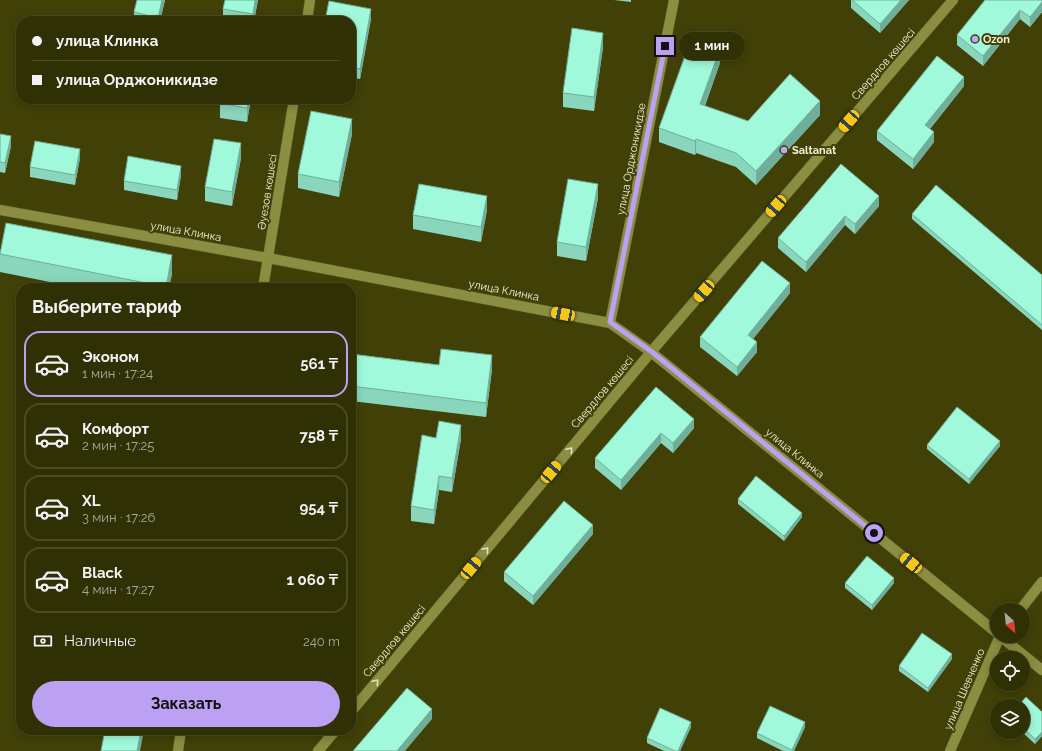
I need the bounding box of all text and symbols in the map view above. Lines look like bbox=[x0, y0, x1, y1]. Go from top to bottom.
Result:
street label: Свердлов көшесі bbox=[849, 26, 918, 103]
text: улица Клинка bbox=[56, 32, 158, 50]
callout: 1 мин bbox=[679, 32, 745, 60]
place label: Ozon bbox=[983, 33, 1010, 46]
marker: Ozon bbox=[970, 34, 980, 44]
route end bbox=[656, 37, 674, 55]
text: 1 мин bbox=[695, 38, 729, 53]
text: улица Орджоникидзе bbox=[56, 71, 218, 89]
street label: улица Орджоникидзе bbox=[614, 102, 649, 216]
car bbox=[837, 108, 861, 134]
place label: Saltanat bbox=[792, 144, 837, 157]
marker: Saltanat bbox=[779, 145, 789, 155]
street label: Әуезов көшесі bbox=[255, 153, 280, 231]
car bbox=[764, 193, 788, 219]
street label: улица Клинка bbox=[149, 219, 222, 244]
street label: улица Клинка bbox=[467, 277, 540, 304]
car bbox=[692, 278, 716, 304]
text: Выберите тариф bbox=[32, 296, 182, 317]
car bbox=[550, 306, 576, 322]
icon: car bbox=[34, 346, 70, 382]
text: Эконом bbox=[82, 348, 139, 366]
street label: Свердлов көшесі bbox=[568, 354, 636, 431]
text: 561 ₸ bbox=[300, 355, 338, 373]
text: 1 мин · 17:24 bbox=[82, 366, 153, 381]
icon: car bbox=[34, 418, 70, 454]
text: Комфорт bbox=[82, 420, 149, 438]
street label: улица Клинка bbox=[763, 426, 827, 481]
text: 758 ₸ bbox=[300, 427, 338, 445]
text: 2 мин · 17:25 bbox=[82, 438, 154, 453]
one-way arrow bbox=[565, 448, 572, 455]
car bbox=[539, 459, 563, 485]
icon: car bbox=[34, 490, 70, 526]
text: XL bbox=[82, 492, 100, 510]
text: 954 ₸ bbox=[299, 499, 338, 517]
text: 3 мин · 17:26 bbox=[82, 510, 155, 525]
route start bbox=[865, 524, 883, 542]
one-way arrow bbox=[482, 547, 489, 555]
car bbox=[898, 551, 924, 575]
car bbox=[459, 555, 483, 581]
icon: car bbox=[34, 562, 70, 598]
text: Black bbox=[82, 564, 122, 582]
text: 1 060 ₸ bbox=[287, 571, 338, 589]
text: 4 мин · 17:27 bbox=[82, 582, 155, 597]
street label: Свердлов көшесі bbox=[360, 603, 428, 680]
north arrow bbox=[990, 603, 1030, 643]
map controls bbox=[990, 603, 1030, 739]
icon: cash bbox=[32, 630, 54, 652]
text: Наличные bbox=[64, 632, 136, 650]
text: 240 m bbox=[303, 634, 340, 649]
street label: улица Шевченко bbox=[941, 646, 988, 732]
button: locate bbox=[990, 651, 1030, 691]
one-way arrow bbox=[371, 679, 378, 687]
button: Заказать bbox=[32, 681, 340, 727]
button: layers bbox=[990, 699, 1030, 739]

